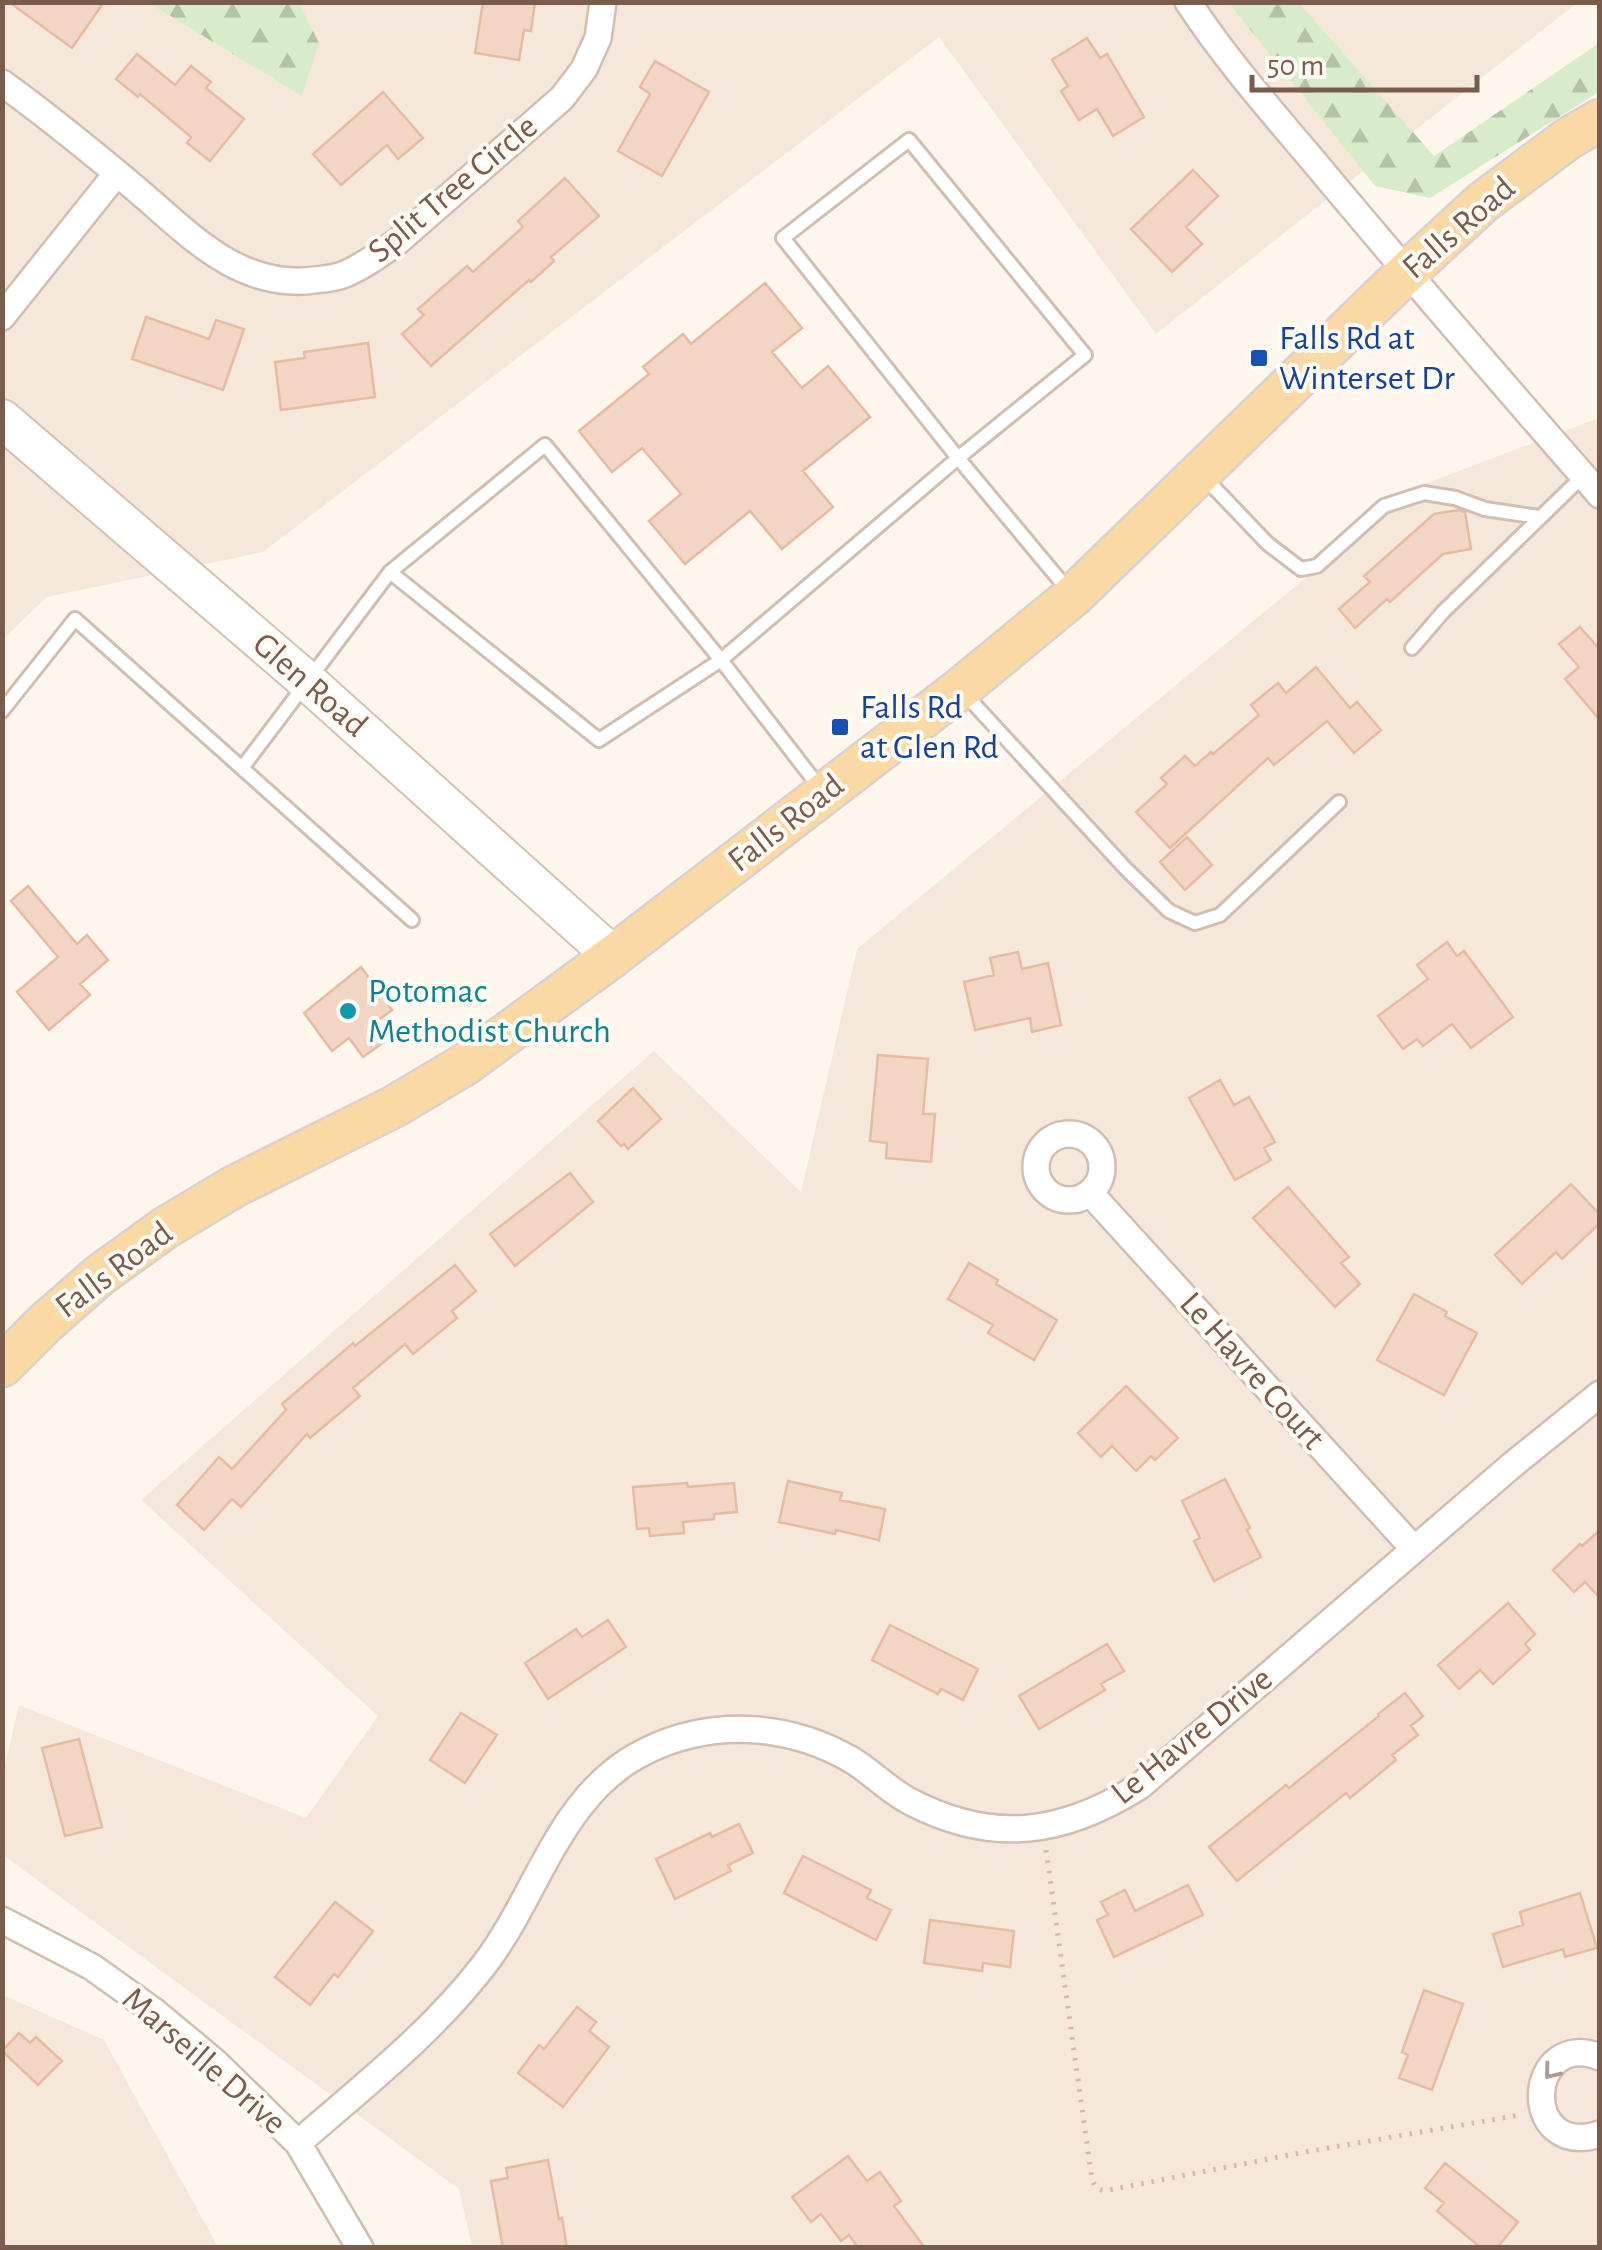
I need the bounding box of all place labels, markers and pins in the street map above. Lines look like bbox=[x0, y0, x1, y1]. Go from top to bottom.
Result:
place label: Falls Rd at Winterset Dr bbox=[1279, 321, 1456, 396]
marker: Falls Rd at Winterset Dr bbox=[1248, 347, 1270, 369]
place label: Falls Rd at Glen Rd bbox=[860, 690, 999, 765]
marker: Falls Rd at Glen Rd bbox=[829, 716, 851, 738]
place label: Potomac Methodist Church bbox=[368, 974, 611, 1049]
marker: Potomac Methodist Church bbox=[337, 1000, 359, 1022]

